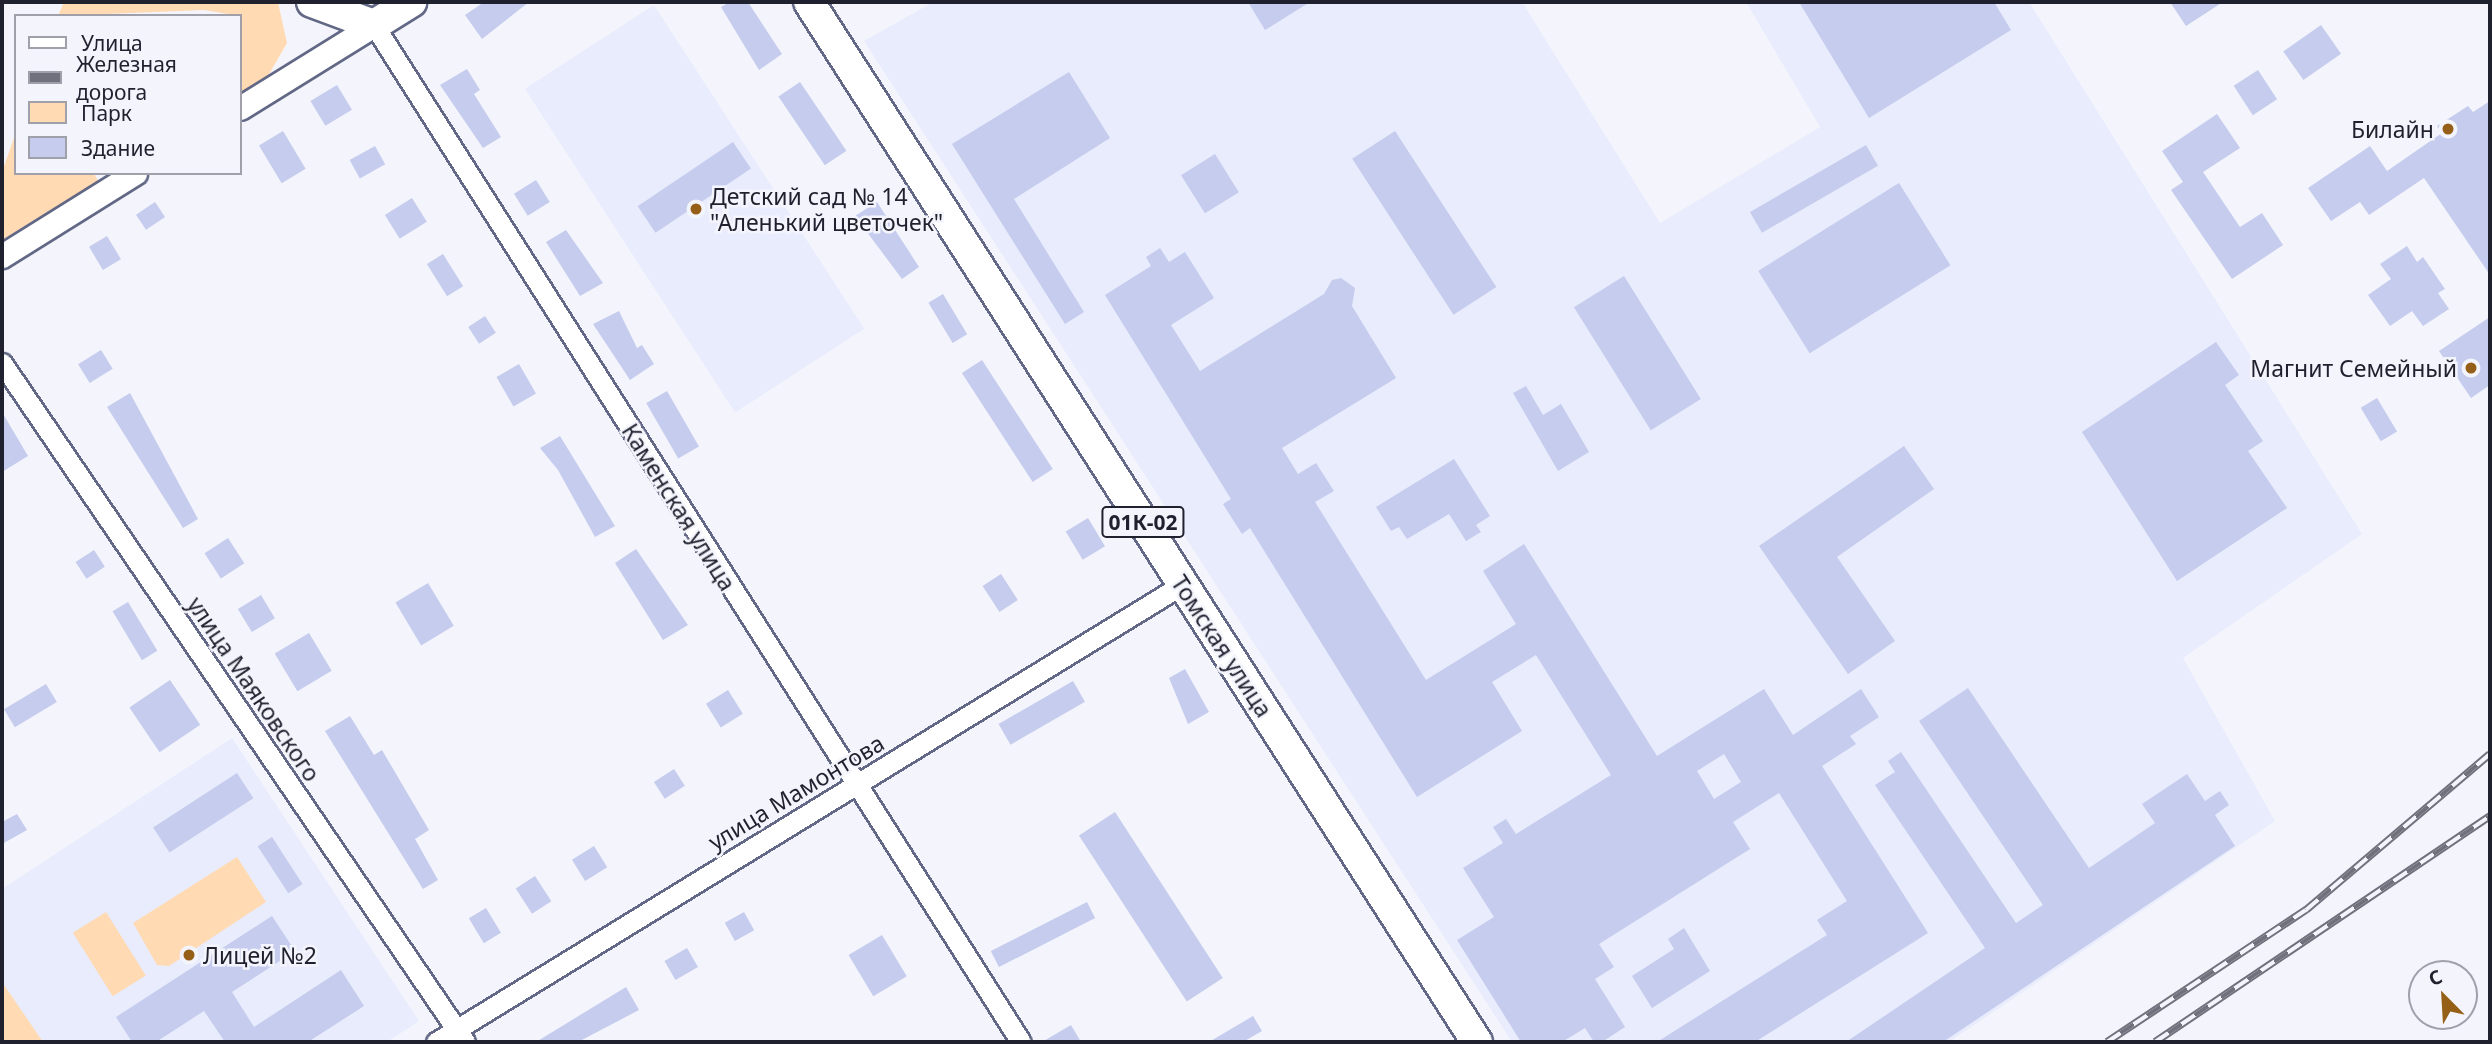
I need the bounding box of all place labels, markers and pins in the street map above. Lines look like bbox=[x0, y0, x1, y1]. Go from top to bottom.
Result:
place label: Билайн bbox=[2351, 115, 2434, 143]
marker: Билайн bbox=[2440, 121, 2456, 137]
place label: Детский сад № 14 "Аленький цветочек" bbox=[710, 182, 943, 236]
marker: Детский сад № 14 "Аленький цветочек" bbox=[688, 201, 704, 217]
place label: Магнит Семейный bbox=[2250, 354, 2457, 382]
marker: Магнит Семейный bbox=[2463, 360, 2479, 376]
place label: Лицей №2 bbox=[203, 941, 317, 969]
marker: Лицей №2 bbox=[181, 947, 197, 963]

